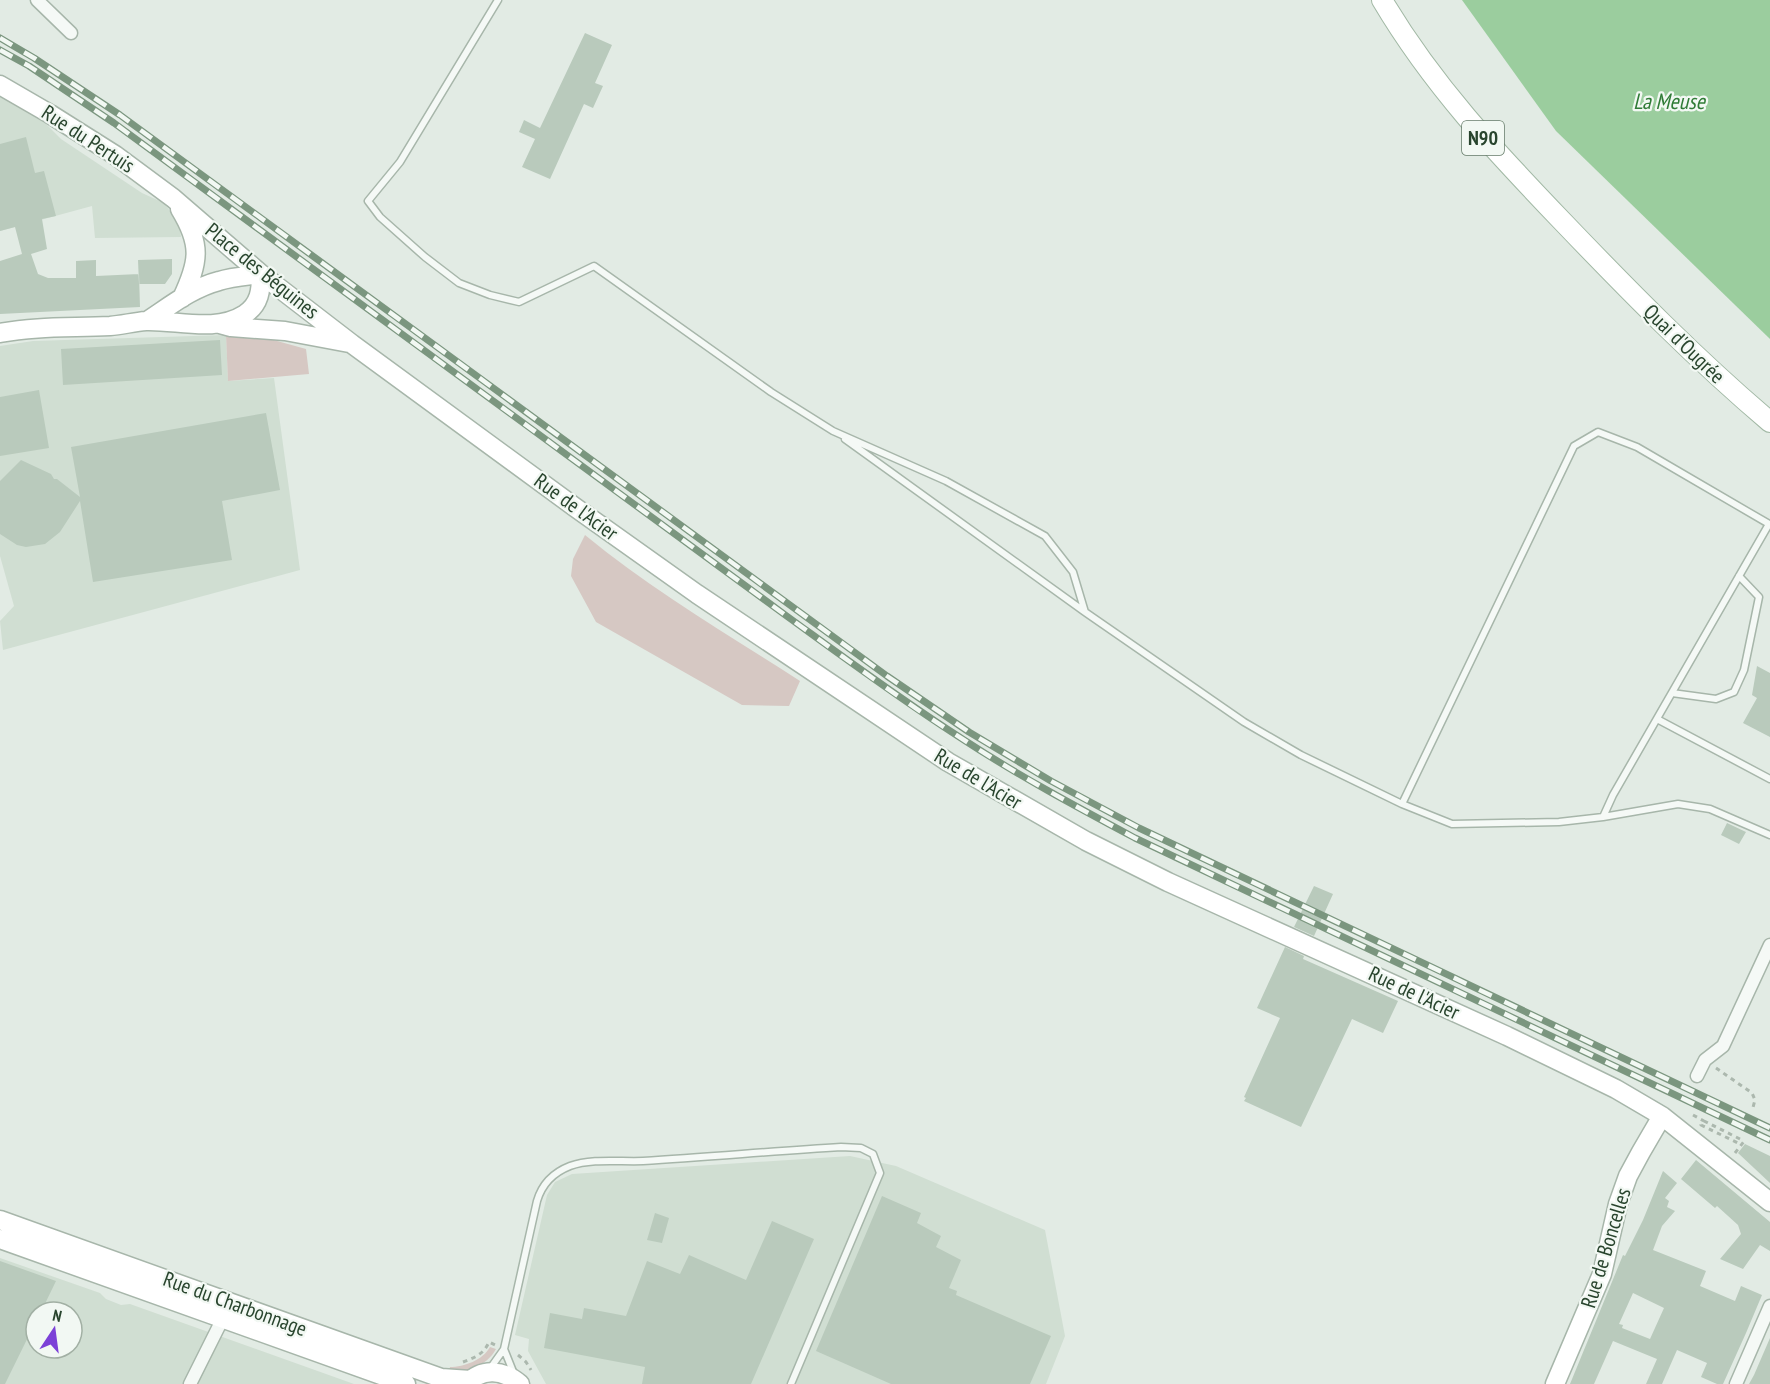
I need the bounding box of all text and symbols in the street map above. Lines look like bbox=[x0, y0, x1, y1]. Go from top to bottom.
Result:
water label: La Meuse bbox=[1633, 87, 1707, 115]
street label: Rue du Pertuis bbox=[37, 99, 140, 179]
road number: N90 bbox=[1462, 121, 1504, 155]
street label: Place des Béguines bbox=[200, 217, 325, 325]
street label: Quai d'Ougrée bbox=[1638, 298, 1731, 389]
street label: Rue de l'Acier bbox=[529, 467, 624, 546]
street label: Rue de l'Acier bbox=[930, 742, 1027, 815]
street label: Rue de l'Acier bbox=[1364, 960, 1464, 1025]
street label: Rue de Boncelles bbox=[1574, 1185, 1637, 1311]
street label: Rue du Charbonnage bbox=[160, 1265, 311, 1342]
north arrow bbox=[24, 1300, 84, 1360]
text: N bbox=[51, 1305, 64, 1326]

